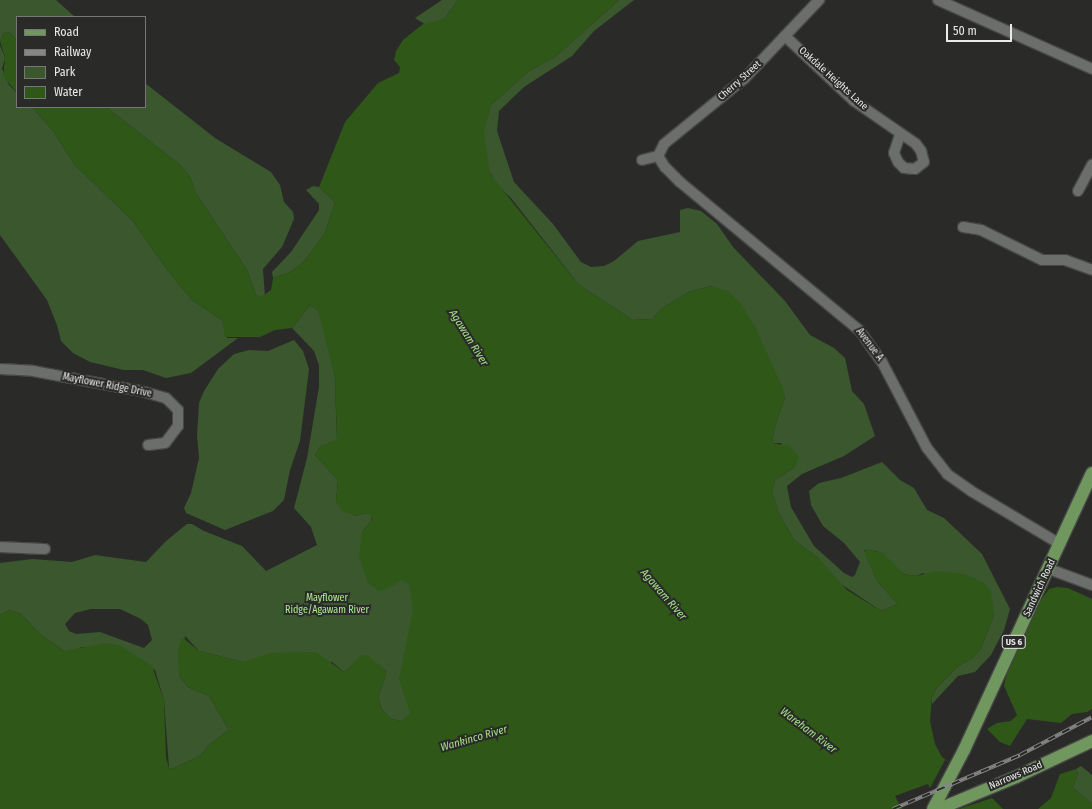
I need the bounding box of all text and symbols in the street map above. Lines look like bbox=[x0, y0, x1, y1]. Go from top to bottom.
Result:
legend bbox=[16, 16, 146, 108]
scale bar bbox=[948, 16, 1014, 42]
text: 50 m bbox=[953, 24, 977, 38]
text: Road bbox=[54, 25, 79, 39]
text: Railway bbox=[54, 45, 91, 59]
street label: Oakdale Heights Lane bbox=[796, 45, 870, 113]
street label: Cherry Street bbox=[716, 59, 764, 103]
text: Park bbox=[54, 65, 75, 79]
text: Water bbox=[54, 85, 82, 99]
water label: Agawam River bbox=[446, 308, 490, 368]
street label: Avenue A bbox=[853, 326, 885, 364]
street label: Mayflower Ridge Drive bbox=[61, 371, 153, 401]
street label: Sandwich Road bbox=[1021, 557, 1059, 619]
water label: Agawam River bbox=[637, 567, 689, 623]
park label: Mayflower Ridge/Agawam River bbox=[285, 592, 369, 616]
road number: US 6 bbox=[1001, 635, 1027, 649]
water label: Wareham River bbox=[777, 705, 839, 757]
water label: Wankinco River bbox=[439, 723, 509, 755]
street label: Narrows Road bbox=[987, 759, 1045, 793]

